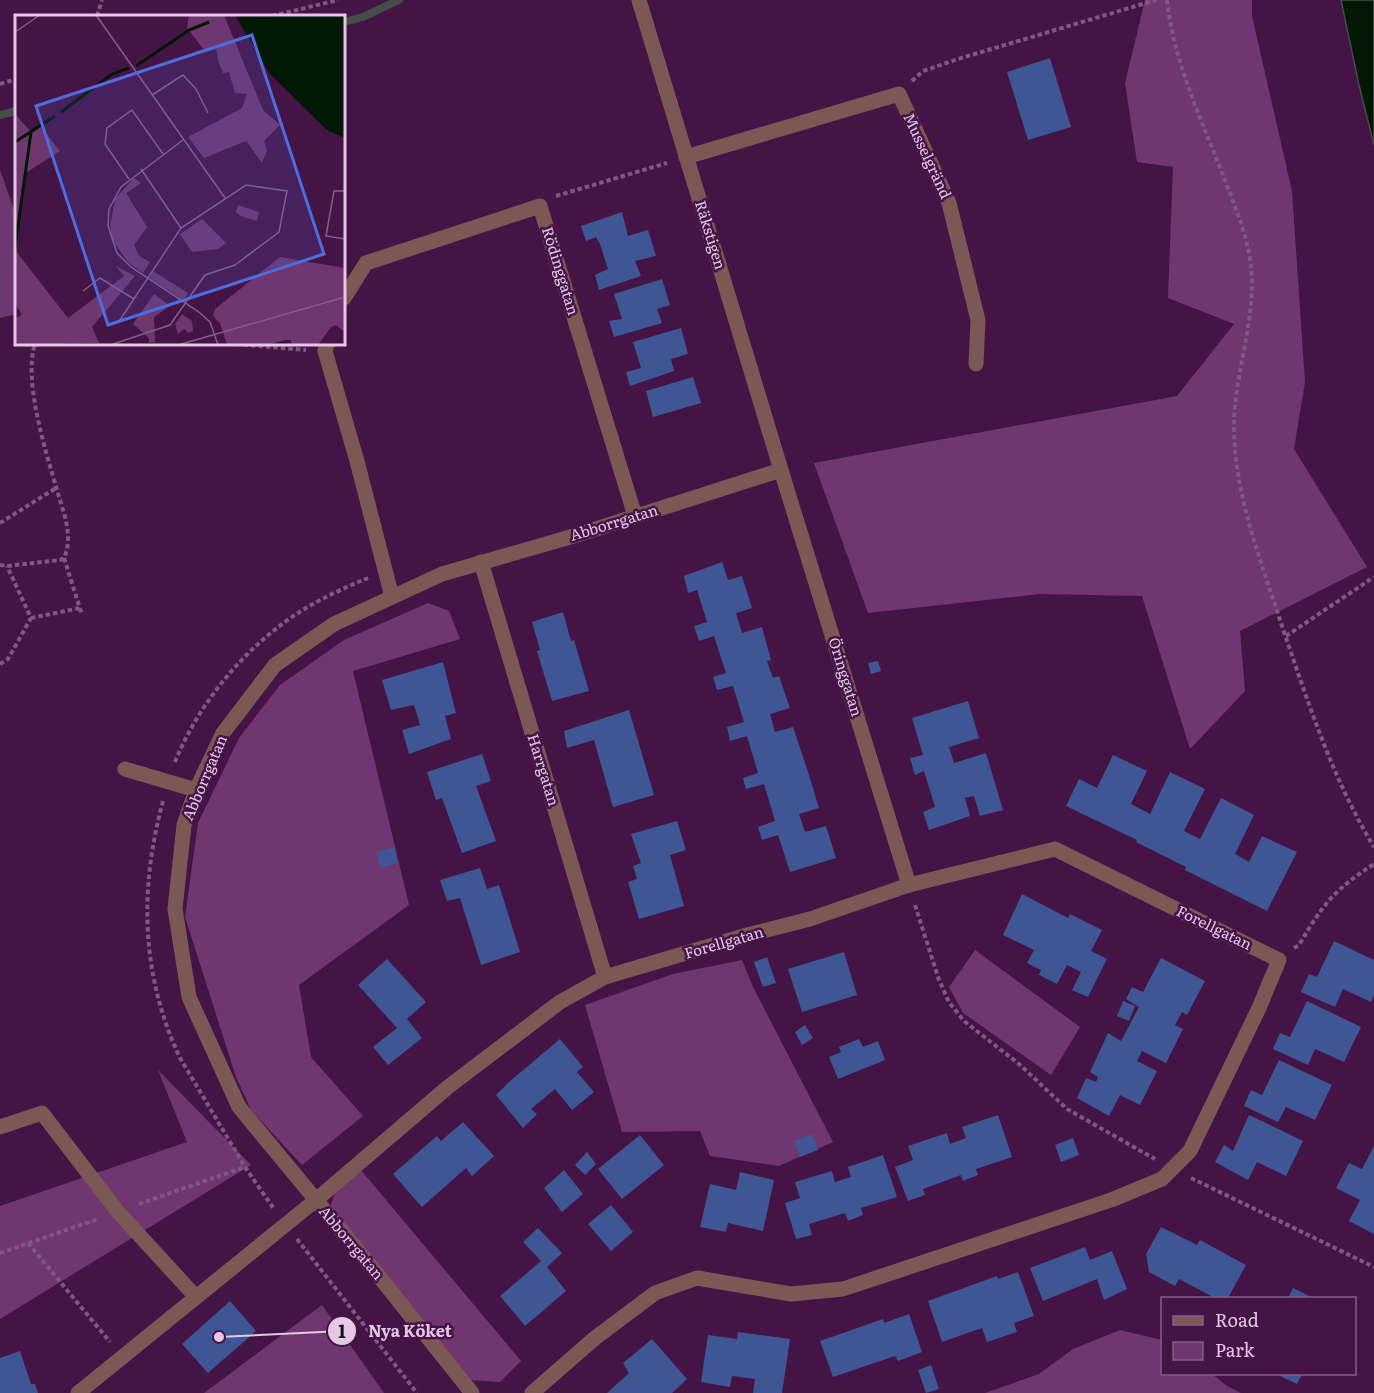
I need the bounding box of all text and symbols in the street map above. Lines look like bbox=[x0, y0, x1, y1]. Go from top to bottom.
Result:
inset map bbox=[15, 15, 345, 345]
street label: Musselgränd bbox=[898, 109, 958, 202]
street label: Räkstigen bbox=[690, 197, 733, 272]
street label: Rödinggatan bbox=[537, 224, 586, 318]
street label: Abborrgatan bbox=[567, 497, 660, 546]
street label: Öringgatan bbox=[824, 634, 869, 719]
street label: Abborrgatan bbox=[175, 731, 232, 824]
street label: Harrgatan bbox=[523, 731, 566, 809]
street label: Forellgatan bbox=[1173, 898, 1256, 955]
street label: Forellgatan bbox=[681, 919, 766, 964]
street label: Abborrgatan bbox=[314, 1200, 390, 1284]
legend bbox=[1161, 1297, 1356, 1375]
text: Road bbox=[1215, 1306, 1259, 1333]
callout: Nya Köket bbox=[327, 1314, 464, 1348]
text: 1 bbox=[338, 1317, 346, 1344]
text: Nya Köket bbox=[368, 1318, 452, 1342]
text: Park bbox=[1215, 1336, 1256, 1363]

